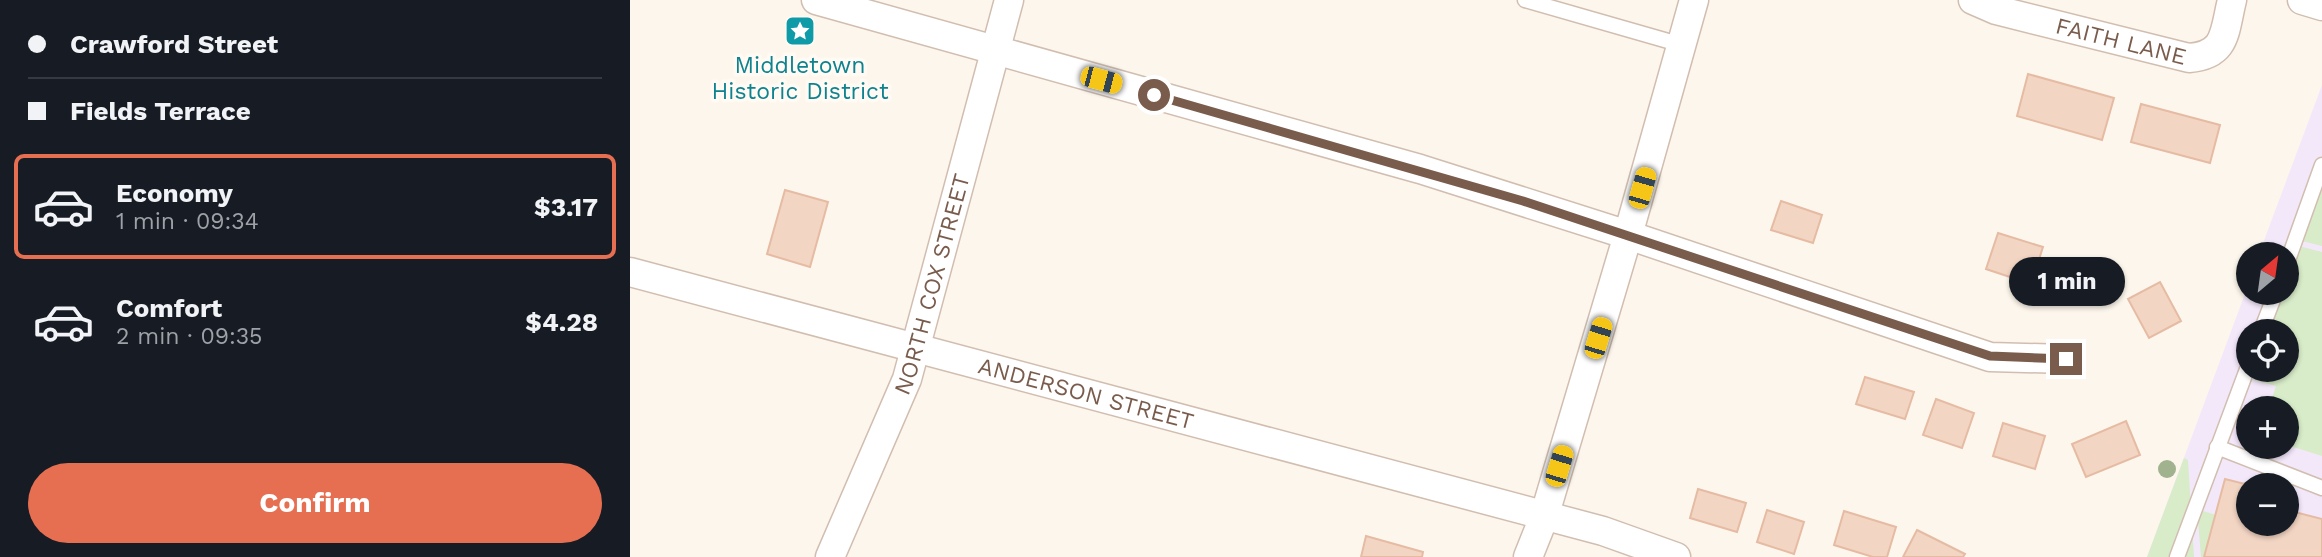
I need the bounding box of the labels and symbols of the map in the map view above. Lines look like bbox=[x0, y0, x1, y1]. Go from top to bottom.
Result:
street label: FAITH LANE bbox=[2053, 12, 2189, 70]
place icon: Middletown Historic District bbox=[783, 14, 817, 48]
place label: Middletown Historic District bbox=[711, 52, 889, 105]
car bbox=[1078, 64, 1125, 96]
route start bbox=[1138, 79, 1170, 111]
car bbox=[1627, 165, 1658, 211]
street label: NORTH COX STREET bbox=[888, 171, 975, 399]
north arrow bbox=[2236, 242, 2300, 304]
callout: 1 min bbox=[2008, 258, 2124, 306]
car bbox=[1582, 315, 1615, 361]
route end bbox=[2050, 343, 2082, 375]
street label: ANDERSON STREET bbox=[975, 352, 1197, 435]
car bbox=[1543, 443, 1576, 489]

